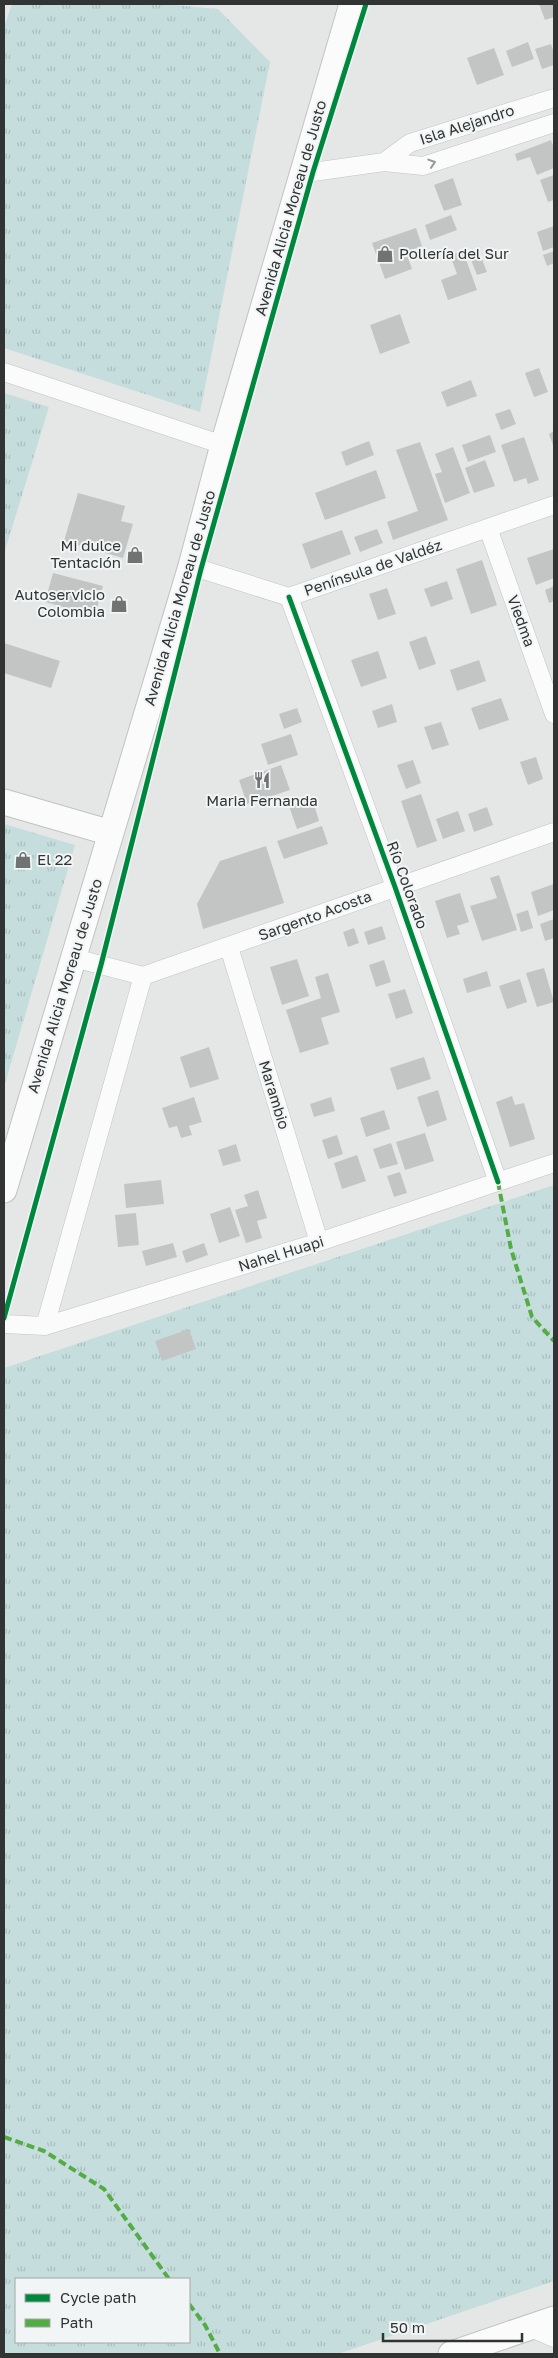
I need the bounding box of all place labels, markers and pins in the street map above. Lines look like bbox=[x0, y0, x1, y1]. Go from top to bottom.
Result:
shop icon: Pollería del Sur bbox=[375, 244, 395, 264]
place label: Pollería del Sur bbox=[399, 244, 509, 262]
place label: Mi dulce Tentación bbox=[50, 536, 121, 571]
shop icon: Mi dulce Tentación bbox=[125, 545, 145, 565]
place label: Autoservicio Colombia bbox=[15, 585, 105, 620]
shop icon: Autoservicio Colombia bbox=[109, 594, 129, 614]
restaurant icon: Maria Fernanda bbox=[252, 770, 272, 790]
place label: Maria Fernanda bbox=[206, 791, 318, 809]
shop icon: El 22 bbox=[13, 850, 33, 870]
place label: El 22 bbox=[37, 850, 72, 868]

